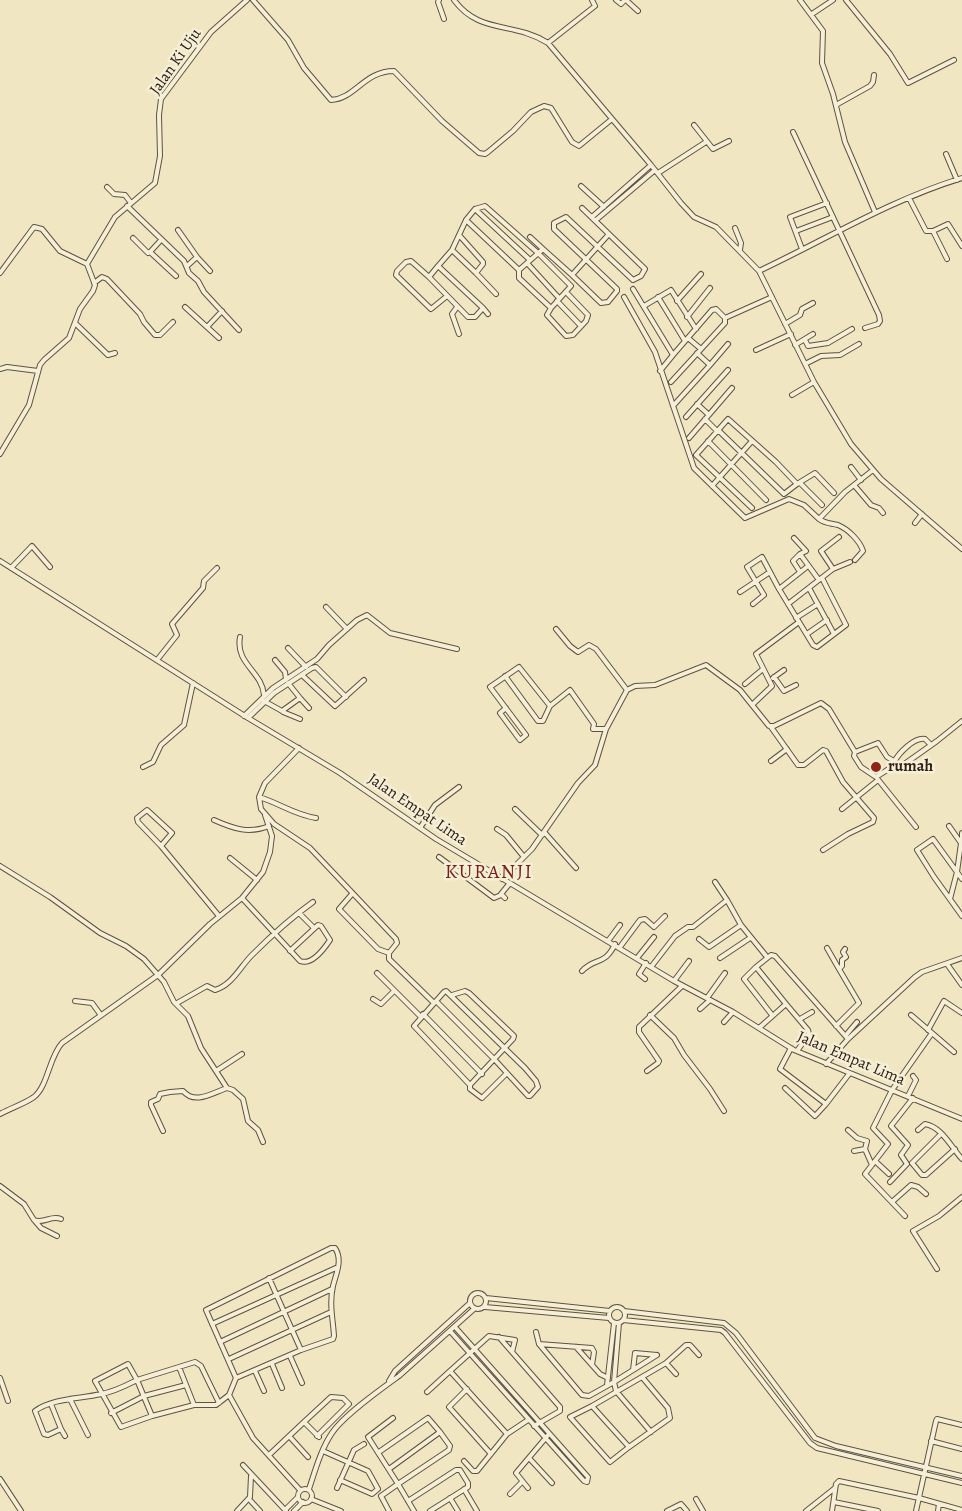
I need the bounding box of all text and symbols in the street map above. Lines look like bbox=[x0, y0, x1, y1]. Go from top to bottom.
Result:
street label: Jalan Ki Uju bbox=[146, 25, 206, 99]
place label: rumah bbox=[888, 757, 933, 777]
marker: rumah bbox=[869, 760, 883, 774]
street label: Jalan Empat Lima bbox=[364, 770, 470, 850]
district label: KURANJI bbox=[445, 861, 533, 885]
street label: Jalan Empat Lima bbox=[794, 1028, 908, 1090]

